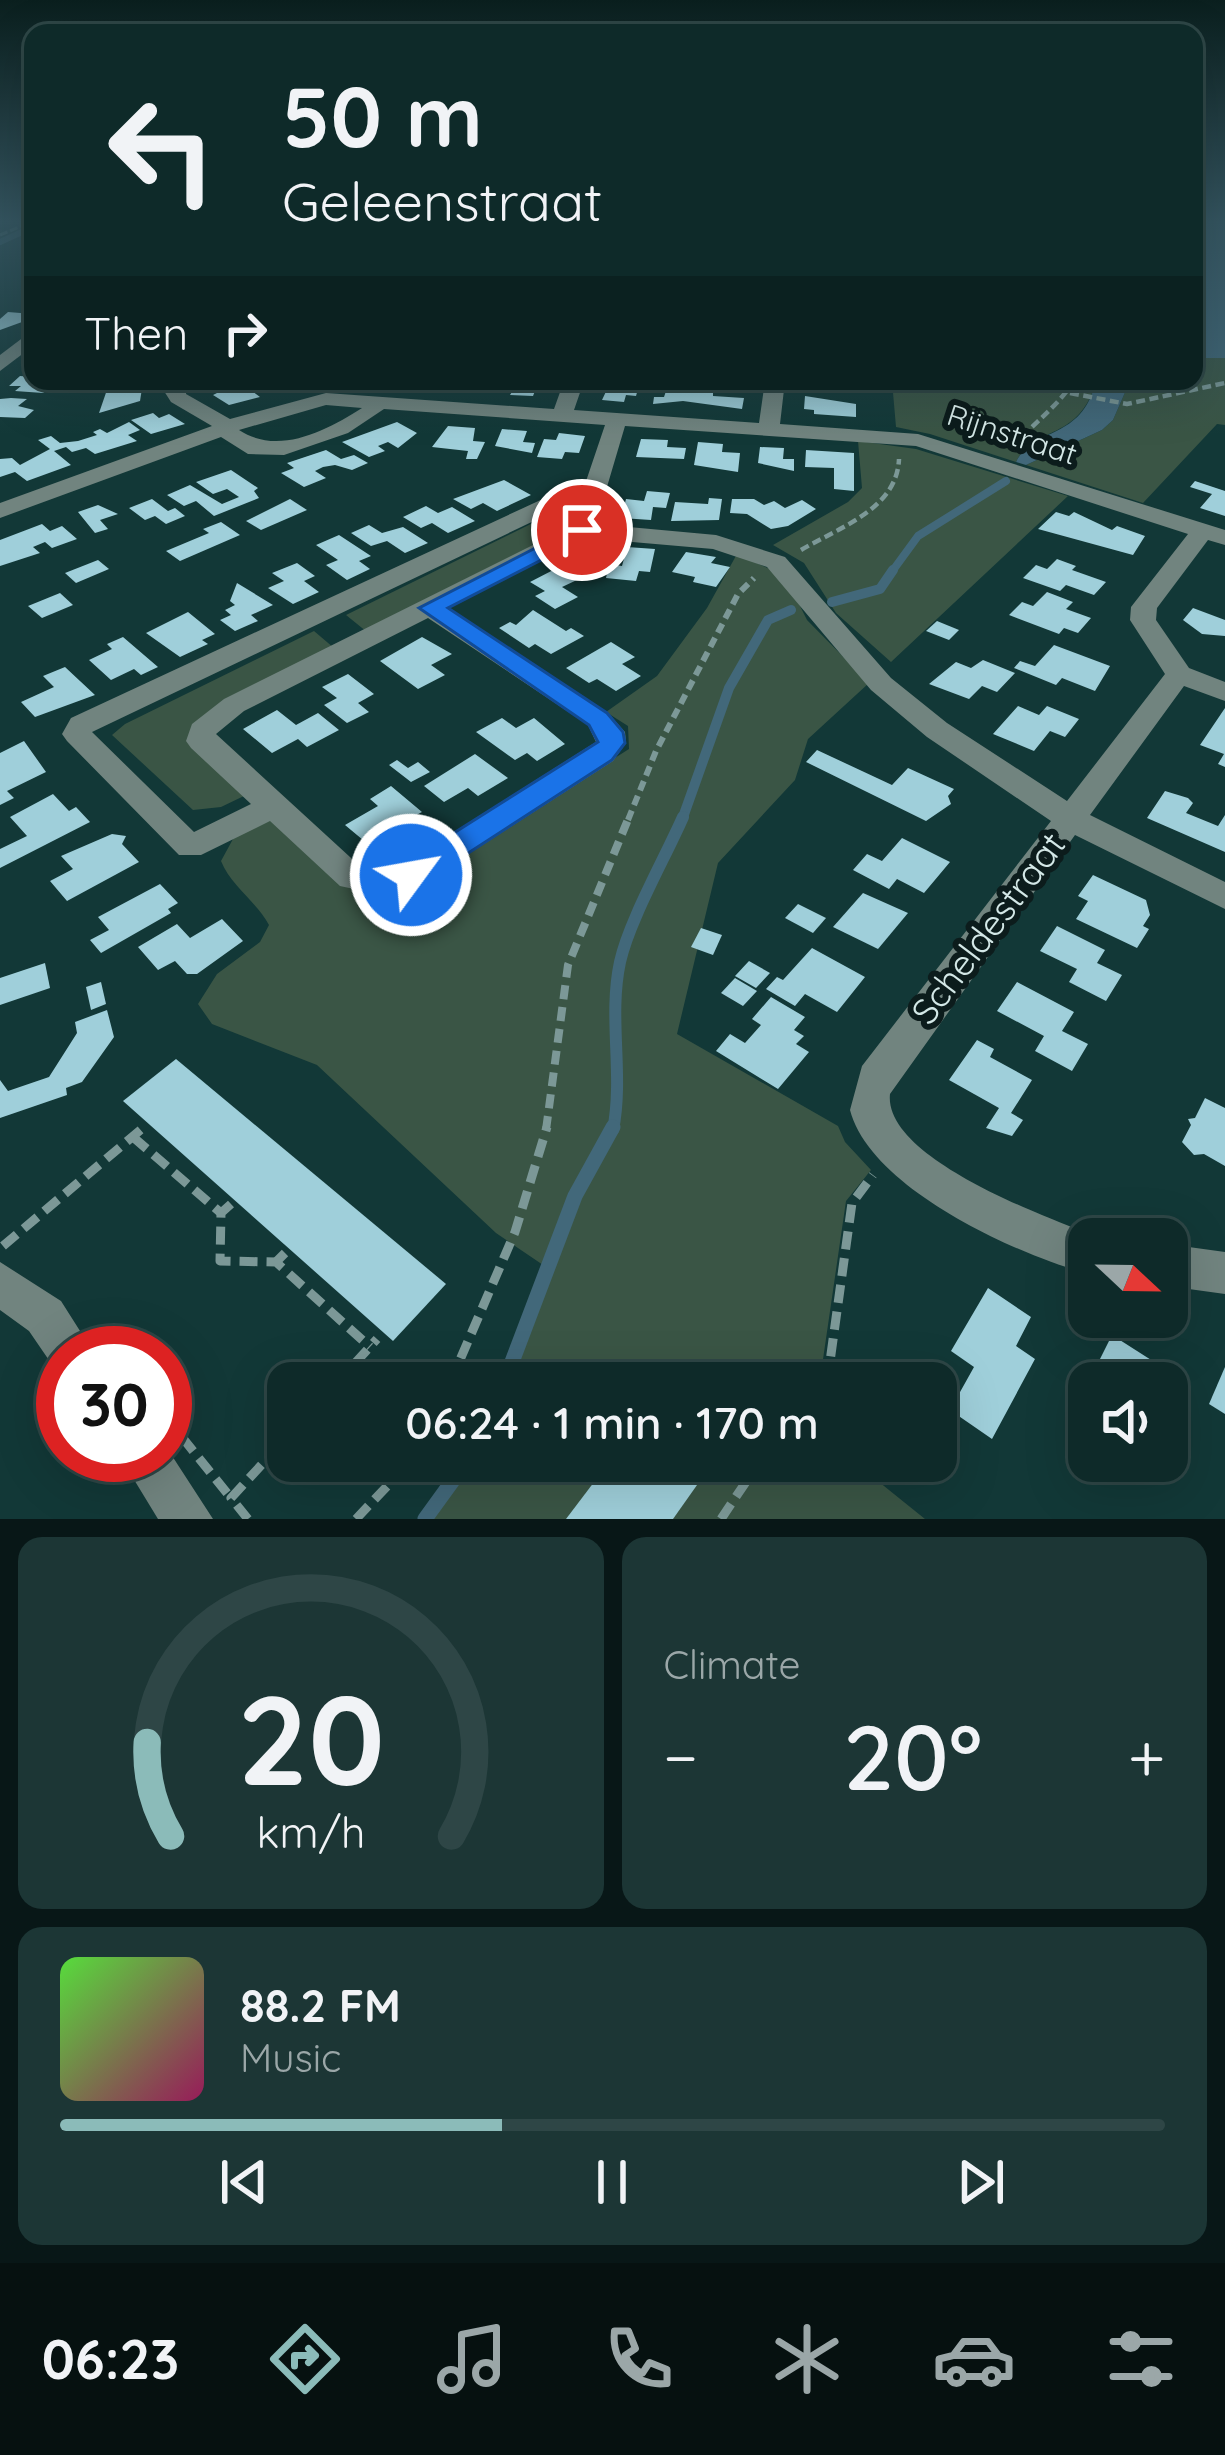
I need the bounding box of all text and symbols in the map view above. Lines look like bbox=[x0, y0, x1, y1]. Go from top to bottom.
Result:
text: 50 m bbox=[282, 63, 483, 168]
icon: left bbox=[84, 72, 240, 228]
text: Geleenstraat bbox=[282, 167, 602, 235]
icon: right bbox=[212, 300, 278, 366]
text: Then bbox=[84, 305, 188, 361]
street label: Rijnstraat bbox=[943, 395, 1082, 473]
pin bbox=[531, 479, 633, 581]
icon: arrive bbox=[549, 497, 615, 563]
position arrow bbox=[348, 812, 474, 938]
street label: Scheldestraat bbox=[901, 823, 1074, 1032]
north arrow bbox=[1068, 1218, 1188, 1338]
map controls bbox=[1068, 1218, 1188, 1482]
speed limit sign: 30 bbox=[36, 1326, 192, 1482]
button: sound bbox=[1068, 1362, 1188, 1482]
text: 06:24 · 1 min · 170 m bbox=[405, 1394, 819, 1450]
text: Climate bbox=[664, 1640, 801, 1689]
text: 20 bbox=[237, 1660, 385, 1816]
text: 20° bbox=[843, 1700, 982, 1813]
text: − bbox=[664, 1715, 698, 1798]
text: + bbox=[1128, 1715, 1165, 1798]
text: km/h bbox=[256, 1805, 365, 1859]
text: 88.2 FM bbox=[240, 1977, 401, 2033]
text: Music bbox=[240, 2033, 341, 2082]
icon: previous bbox=[211, 2149, 277, 2215]
icon: pause bbox=[579, 2149, 645, 2215]
icon: next bbox=[948, 2149, 1014, 2215]
icon: directions bbox=[263, 2317, 347, 2401]
icon: music bbox=[430, 2317, 514, 2401]
icon: phone bbox=[597, 2317, 681, 2401]
icon: climate bbox=[765, 2317, 849, 2401]
icon: car bbox=[932, 2317, 1016, 2401]
icon: filters bbox=[1099, 2317, 1183, 2401]
text: 06:23 bbox=[42, 2325, 179, 2393]

